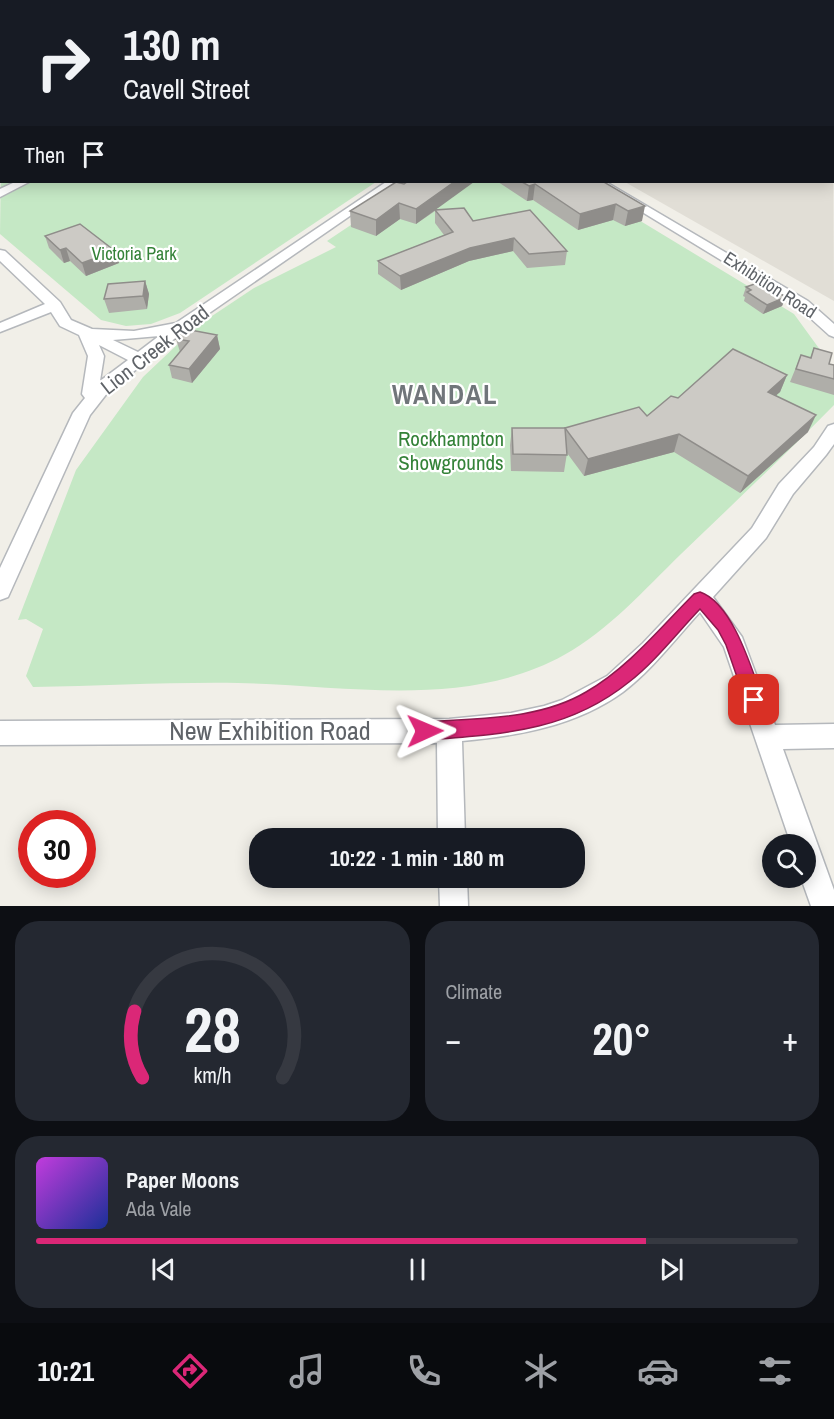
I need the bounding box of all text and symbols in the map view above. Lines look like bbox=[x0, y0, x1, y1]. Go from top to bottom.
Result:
text: 130 m bbox=[123, 17, 221, 73]
icon: right bbox=[24, 24, 102, 102]
text: Cavell Street bbox=[123, 71, 250, 107]
icon: arrive bbox=[77, 138, 110, 171]
text: Then bbox=[24, 140, 65, 170]
park label: Victoria Park bbox=[91, 241, 177, 266]
street label: Exhibition Road bbox=[719, 245, 821, 324]
street label: Lion Creek Road bbox=[94, 298, 215, 401]
district label: WANDAL bbox=[392, 376, 498, 412]
park label: Rockhampton Showgrounds bbox=[398, 424, 504, 477]
pin bbox=[728, 674, 779, 725]
icon: arrive bbox=[737, 683, 770, 716]
position arrow bbox=[393, 699, 457, 763]
street label: New Exhibition Road bbox=[169, 713, 371, 748]
speed limit sign: 30 bbox=[18, 810, 96, 888]
map controls bbox=[762, 834, 816, 888]
button: search bbox=[762, 834, 816, 888]
text: 10:22 · 1 min · 180 m bbox=[330, 843, 504, 873]
text: Climate bbox=[446, 978, 502, 1005]
text: 28 bbox=[184, 987, 241, 1071]
text: 20° bbox=[592, 1008, 651, 1069]
text: − bbox=[446, 1017, 461, 1061]
text: + bbox=[782, 1017, 798, 1061]
text: km/h bbox=[193, 1061, 231, 1090]
text: Paper Moons bbox=[126, 1165, 239, 1195]
text: Ada Vale bbox=[126, 1195, 191, 1222]
icon: previous bbox=[147, 1253, 180, 1286]
icon: pause bbox=[401, 1253, 434, 1286]
icon: next bbox=[655, 1253, 688, 1286]
icon: directions bbox=[169, 1350, 211, 1392]
icon: music bbox=[286, 1350, 328, 1392]
icon: phone bbox=[403, 1350, 445, 1392]
icon: climate bbox=[520, 1350, 562, 1392]
icon: car bbox=[637, 1350, 679, 1392]
icon: filters bbox=[754, 1350, 796, 1392]
text: 10:21 bbox=[38, 1353, 94, 1389]

